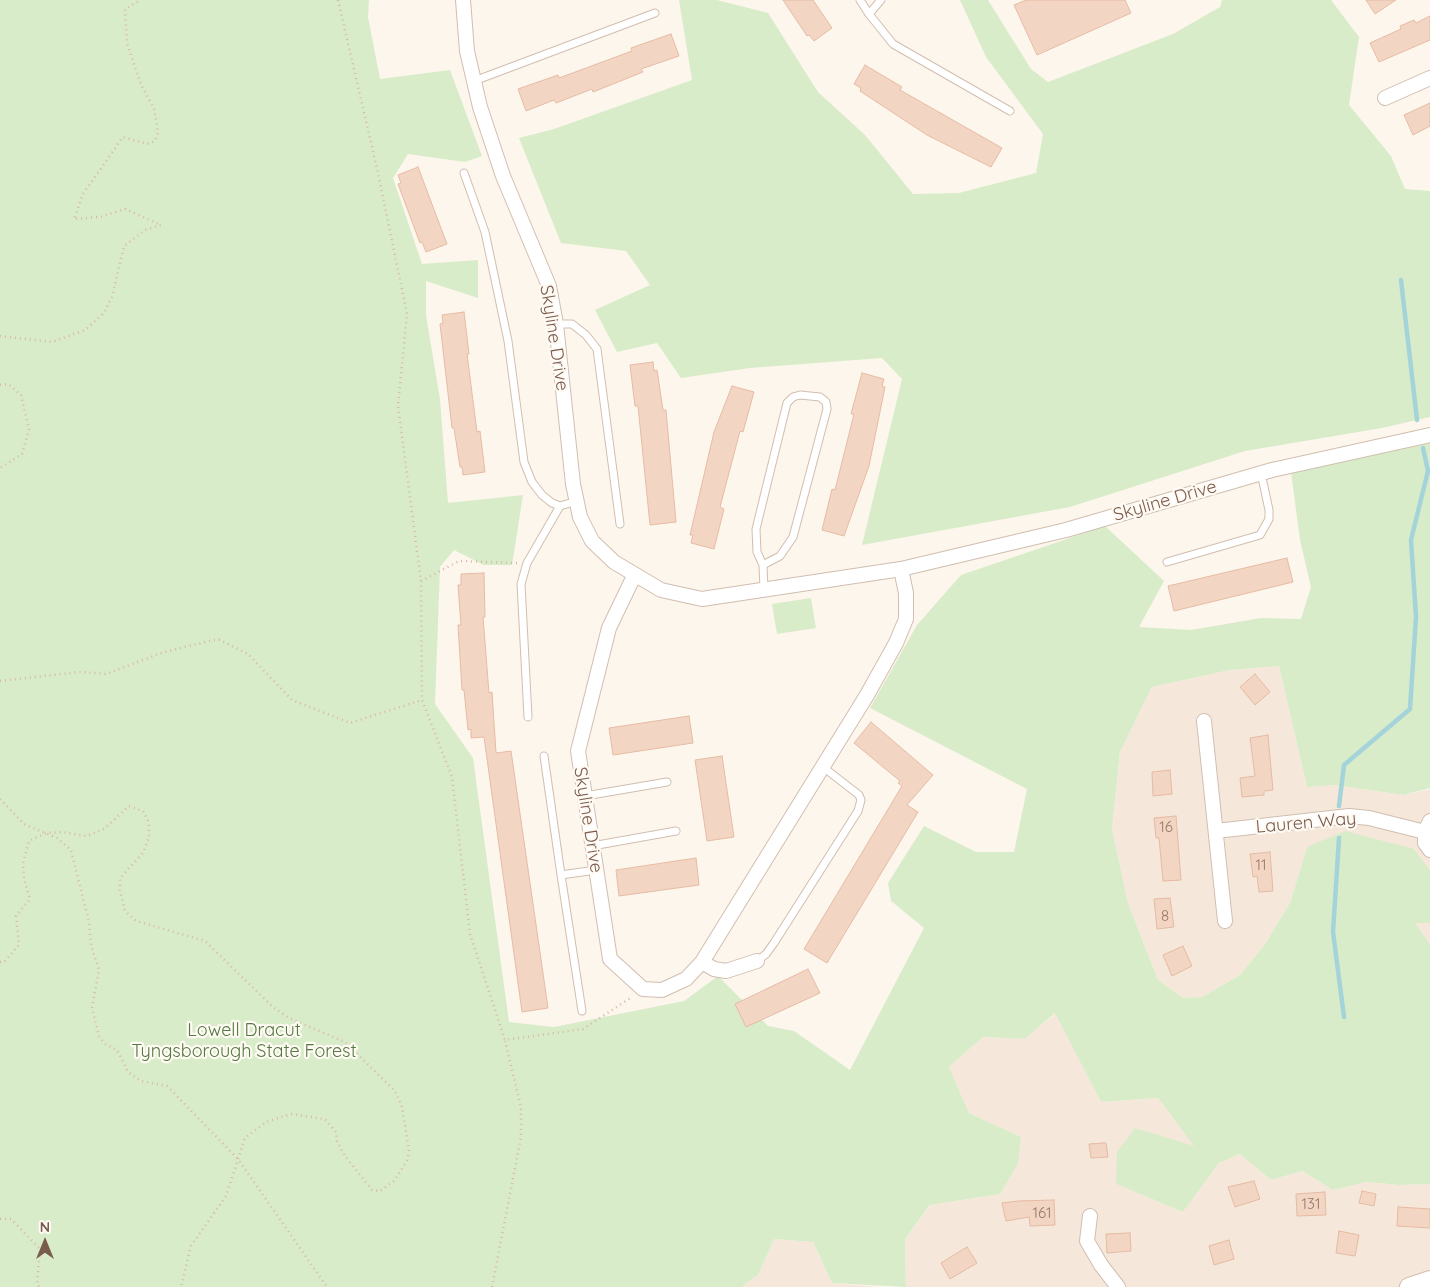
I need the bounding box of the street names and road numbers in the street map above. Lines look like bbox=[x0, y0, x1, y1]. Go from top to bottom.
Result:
street label: Skyline Drive bbox=[535, 284, 573, 392]
street label: Skyline Drive bbox=[1111, 476, 1219, 526]
street label: Skyline Drive bbox=[569, 766, 607, 874]
street label: Lauren Way bbox=[1255, 808, 1357, 838]

